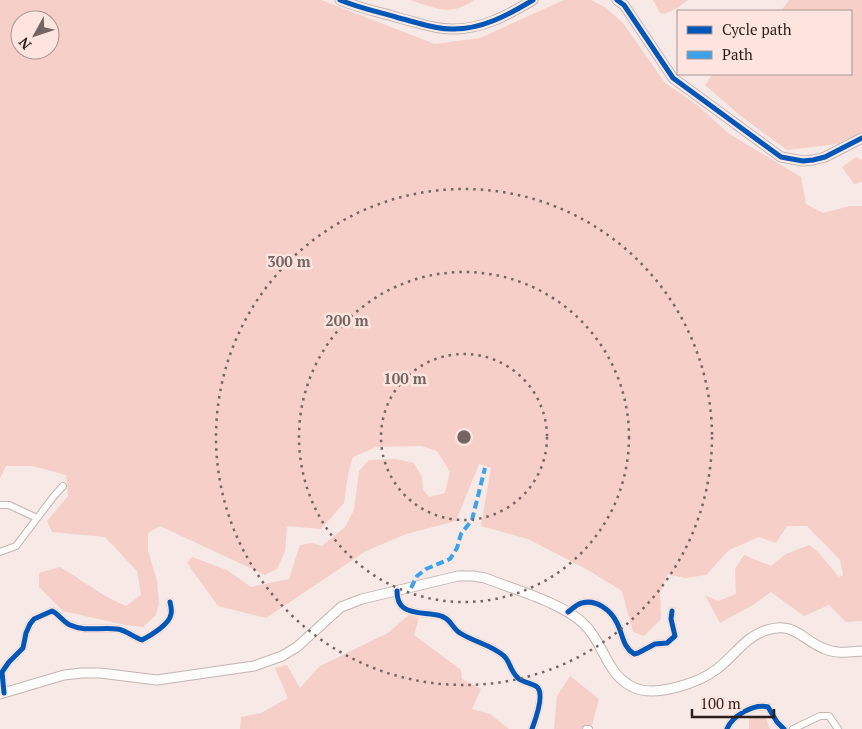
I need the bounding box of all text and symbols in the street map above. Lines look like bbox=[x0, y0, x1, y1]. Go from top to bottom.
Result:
north arrow bbox=[10, 10, 60, 60]
legend bbox=[677, 10, 852, 75]
text: Cycle path bbox=[722, 19, 792, 39]
text: N bbox=[14, 33, 35, 54]
text: Path bbox=[722, 44, 753, 64]
text: 300 m bbox=[267, 251, 311, 271]
text: 200 m bbox=[325, 310, 369, 330]
text: 100 m bbox=[383, 368, 427, 388]
centre of rings bbox=[455, 428, 473, 446]
scale bar bbox=[692, 686, 774, 718]
text: 100 m bbox=[700, 693, 741, 713]

